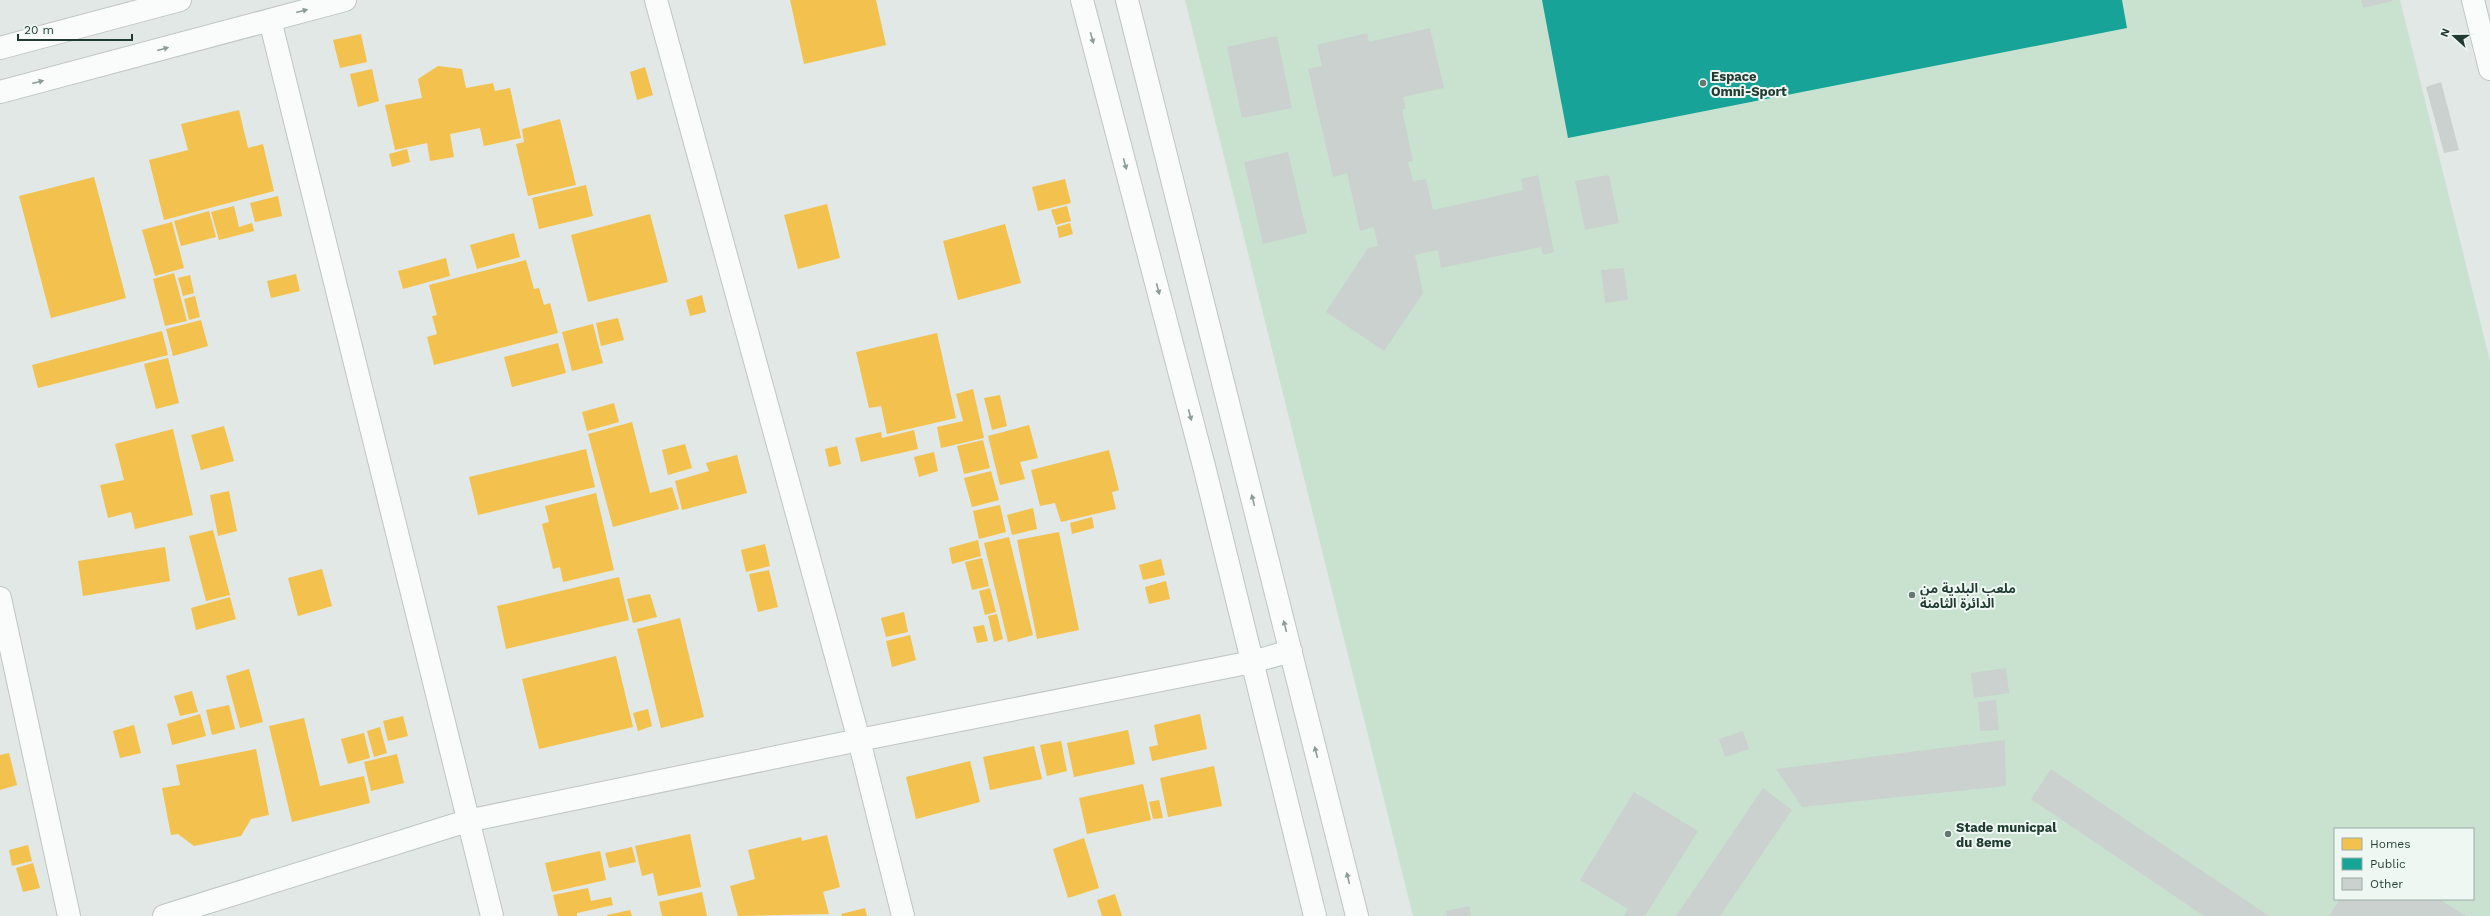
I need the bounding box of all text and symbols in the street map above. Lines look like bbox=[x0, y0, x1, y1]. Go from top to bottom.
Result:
one-way arrow bbox=[296, 8, 309, 14]
scale bar bbox=[18, 16, 132, 42]
north arrow bbox=[2434, 16, 2474, 56]
text: 20 m bbox=[24, 23, 54, 37]
text: N bbox=[2438, 26, 2453, 39]
one-way arrow bbox=[1089, 32, 1095, 44]
one-way arrow bbox=[157, 45, 170, 51]
place label: Espace Omni-Sport bbox=[1711, 69, 1787, 99]
marker: Espace Omni-Sport bbox=[1698, 78, 1708, 88]
one-way arrow bbox=[32, 79, 44, 85]
one-way arrow bbox=[1122, 158, 1128, 170]
one-way arrow bbox=[1155, 283, 1161, 296]
one-way arrow bbox=[1188, 409, 1194, 421]
one-way arrow bbox=[1250, 494, 1256, 506]
place label: ملعب البلدية من الدائرة الثامنة bbox=[1920, 581, 2016, 611]
marker: ملعب البلدية من الدائرة الثامنة bbox=[1907, 590, 1917, 600]
one-way arrow bbox=[1282, 620, 1288, 632]
one-way arrow bbox=[1313, 746, 1319, 758]
place label: Stade municpal du 8eme bbox=[1956, 820, 2057, 850]
legend bbox=[2334, 828, 2474, 900]
marker: Stade municpal du 8eme bbox=[1943, 829, 1953, 839]
text: Homes bbox=[2370, 837, 2411, 851]
text: Public bbox=[2370, 857, 2406, 871]
one-way arrow bbox=[1344, 872, 1350, 884]
text: Other bbox=[2370, 877, 2403, 891]

